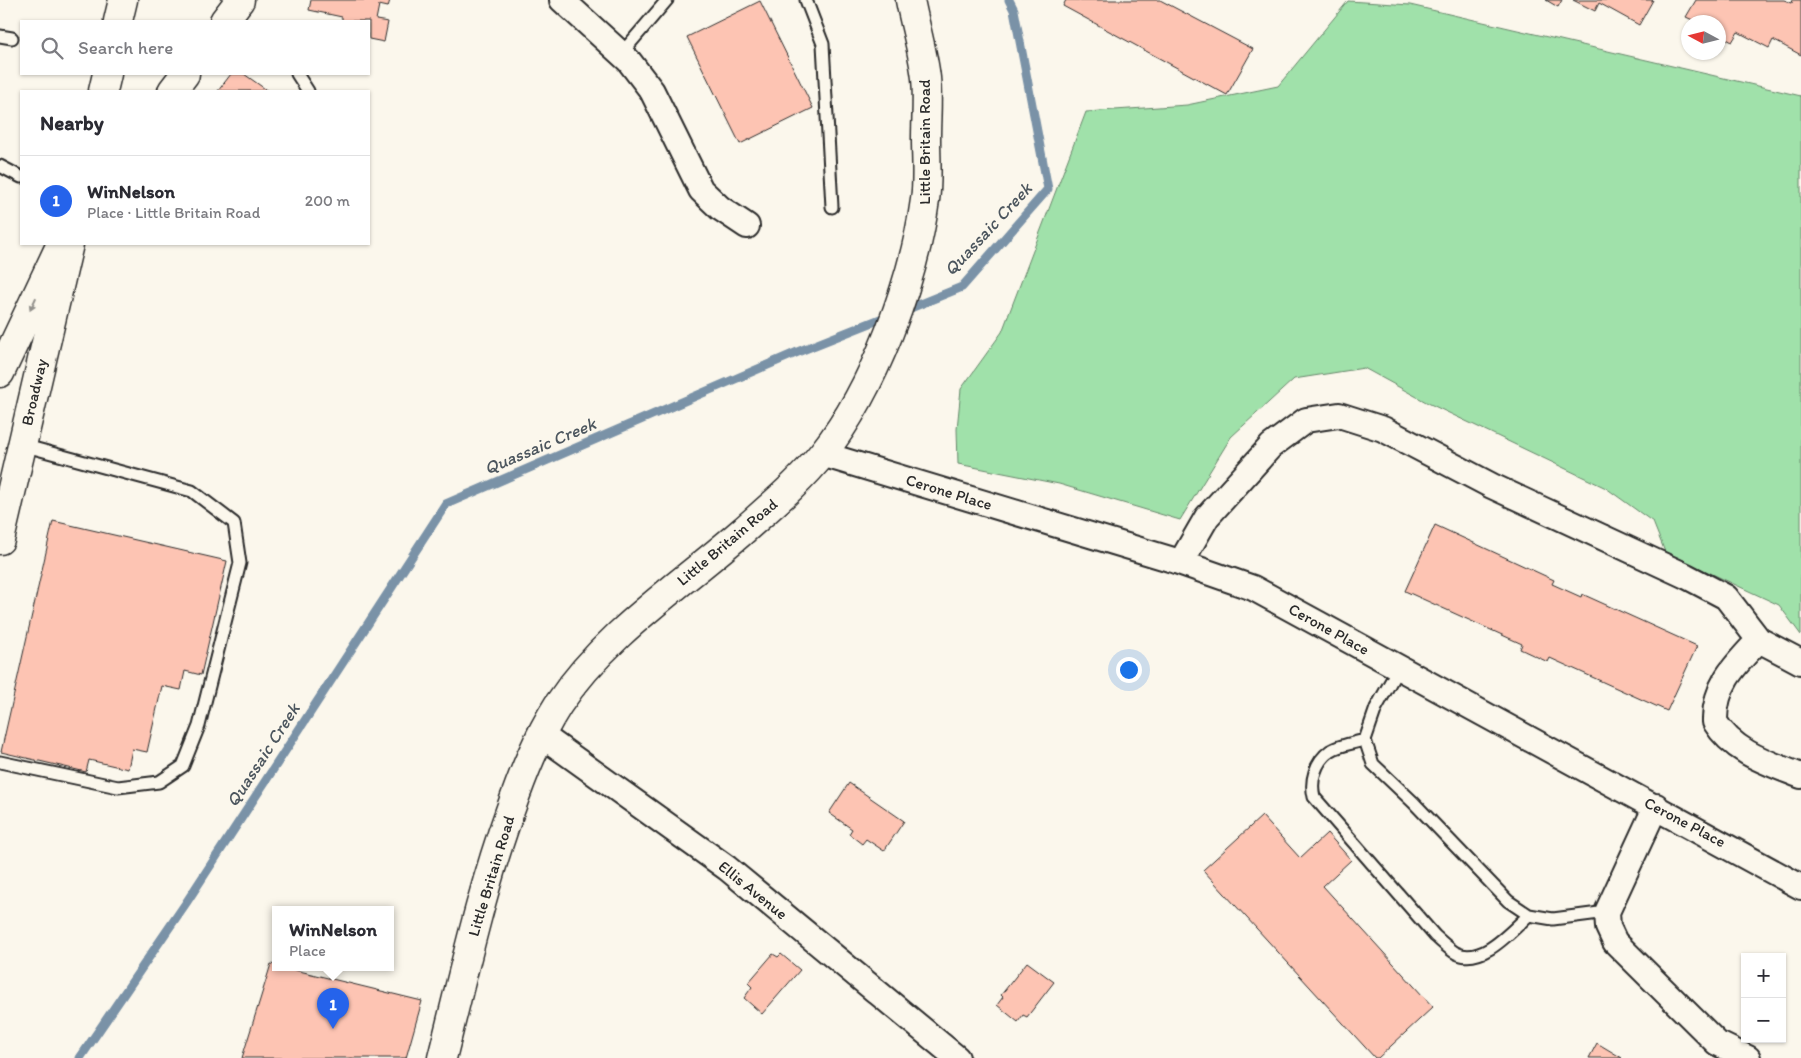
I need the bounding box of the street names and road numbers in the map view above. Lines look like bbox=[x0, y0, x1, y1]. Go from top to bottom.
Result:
street label: Little Britain Road bbox=[915, 79, 934, 205]
street label: Broadway bbox=[17, 356, 51, 427]
street label: Cerone Place bbox=[903, 470, 995, 514]
street label: Little Britain Road bbox=[673, 494, 781, 590]
street label: Cerone Place bbox=[1285, 599, 1373, 659]
street label: Cerone Place bbox=[1641, 793, 1729, 851]
street label: Little Britain Road bbox=[464, 813, 519, 939]
street label: Ellis Avenue bbox=[715, 856, 791, 924]

